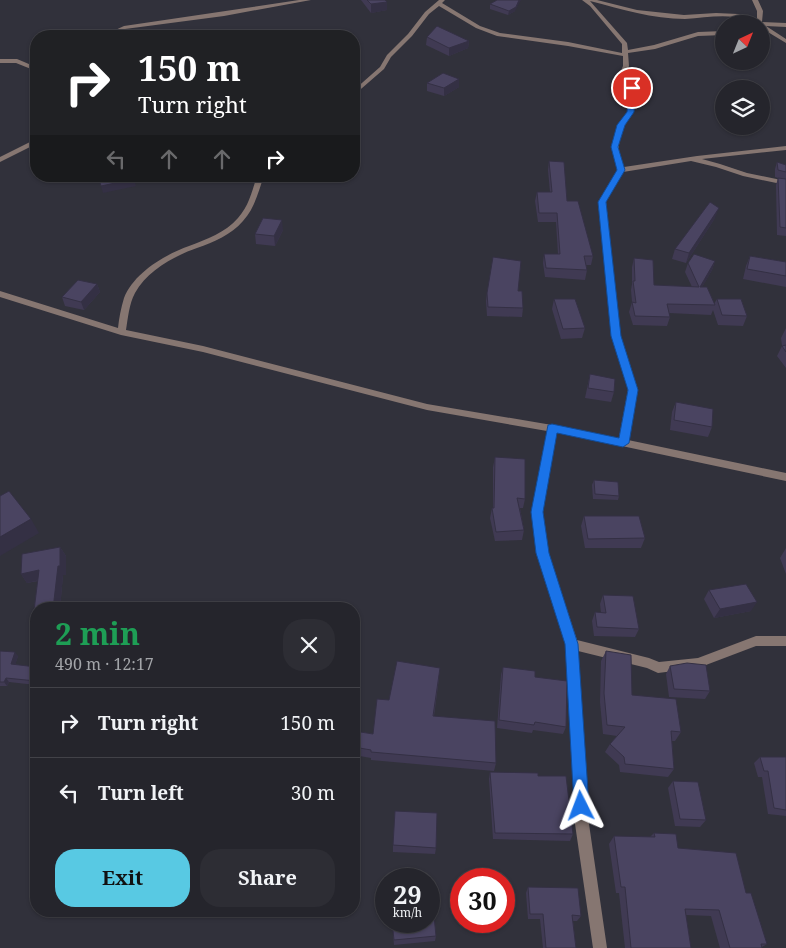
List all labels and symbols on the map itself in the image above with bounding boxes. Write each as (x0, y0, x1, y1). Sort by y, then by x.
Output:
north arrow (715, 15, 770, 70)
pin (611, 67, 653, 109)
position arrow (554, 779, 606, 831)
speed limit sign: 30 (450, 868, 515, 933)

